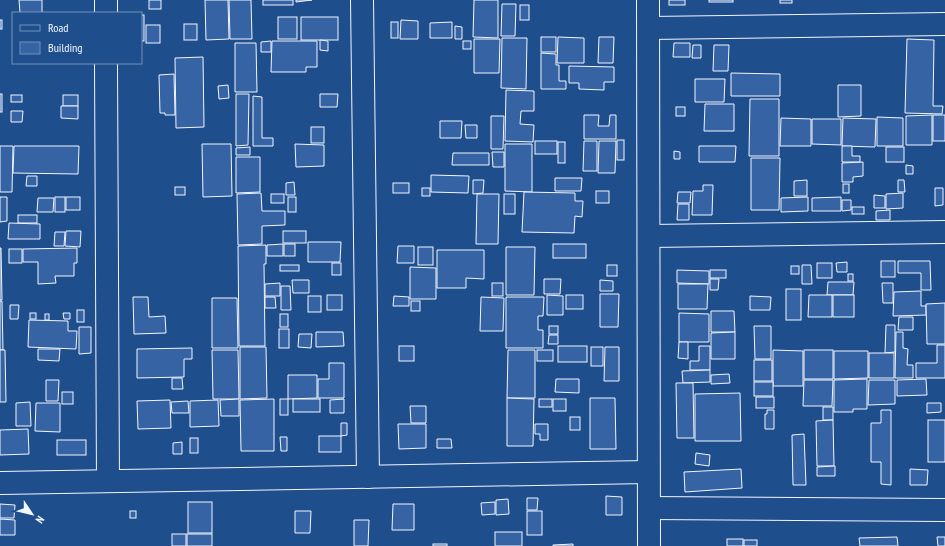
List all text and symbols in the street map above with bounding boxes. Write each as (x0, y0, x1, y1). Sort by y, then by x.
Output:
legend (12, 12, 142, 64)
text: Road (48, 20, 68, 35)
text: Building (48, 40, 83, 55)
north arrow (12, 494, 52, 534)
text: N (33, 513, 48, 526)

